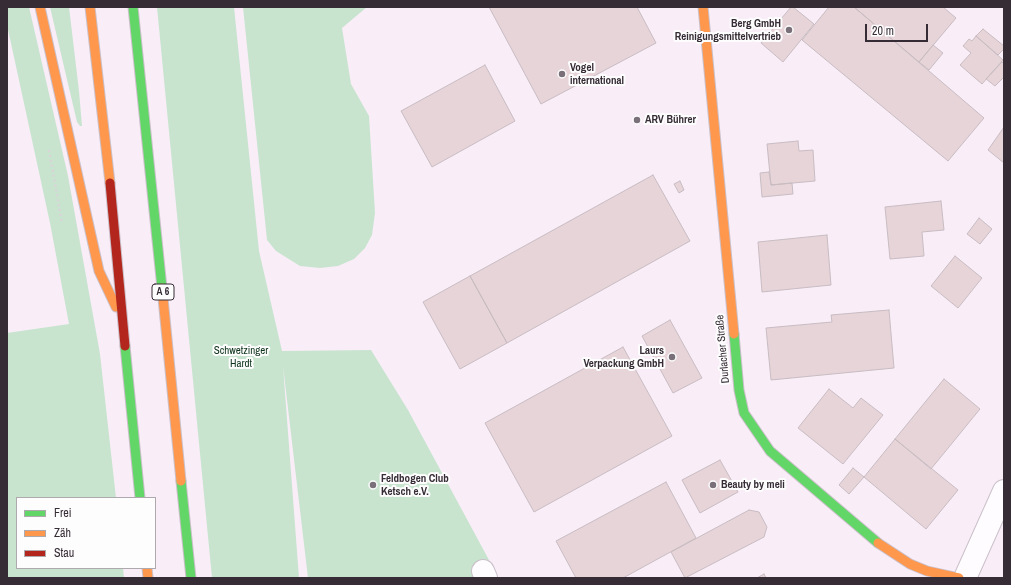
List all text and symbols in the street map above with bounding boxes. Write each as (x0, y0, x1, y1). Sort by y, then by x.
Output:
scale bar (867, 16, 930, 42)
place label: Berg GmbH Reinigungsmittelvertrieb (675, 17, 781, 43)
text: 20 m (872, 23, 894, 39)
marker: Berg GmbH Reinigungsmittelvertrieb (784, 25, 794, 35)
place label: Vogel international (570, 61, 624, 87)
marker: Vogel international (557, 69, 567, 79)
place label: ARV Bührer (645, 113, 696, 127)
marker: ARV Bührer (632, 115, 642, 125)
road number: A 6 (152, 284, 174, 300)
street label: Durlacher Straße (713, 314, 733, 384)
park label: Schwetzinger Hardt (214, 344, 268, 370)
place label: Laurs Verpackung GmbH (583, 344, 664, 370)
marker: Laurs Verpackung GmbH (667, 352, 677, 362)
place label: Feldbogen Club Ketsch e.V. (381, 472, 449, 498)
place label: Beauty by meli (721, 478, 785, 492)
marker: Feldbogen Club Ketsch e.V. (368, 480, 378, 490)
marker: Beauty by meli (708, 480, 718, 490)
legend (16, 497, 156, 569)
text: Frei (54, 505, 72, 521)
text: Zäh (54, 525, 71, 541)
text: Stau (54, 545, 74, 561)

